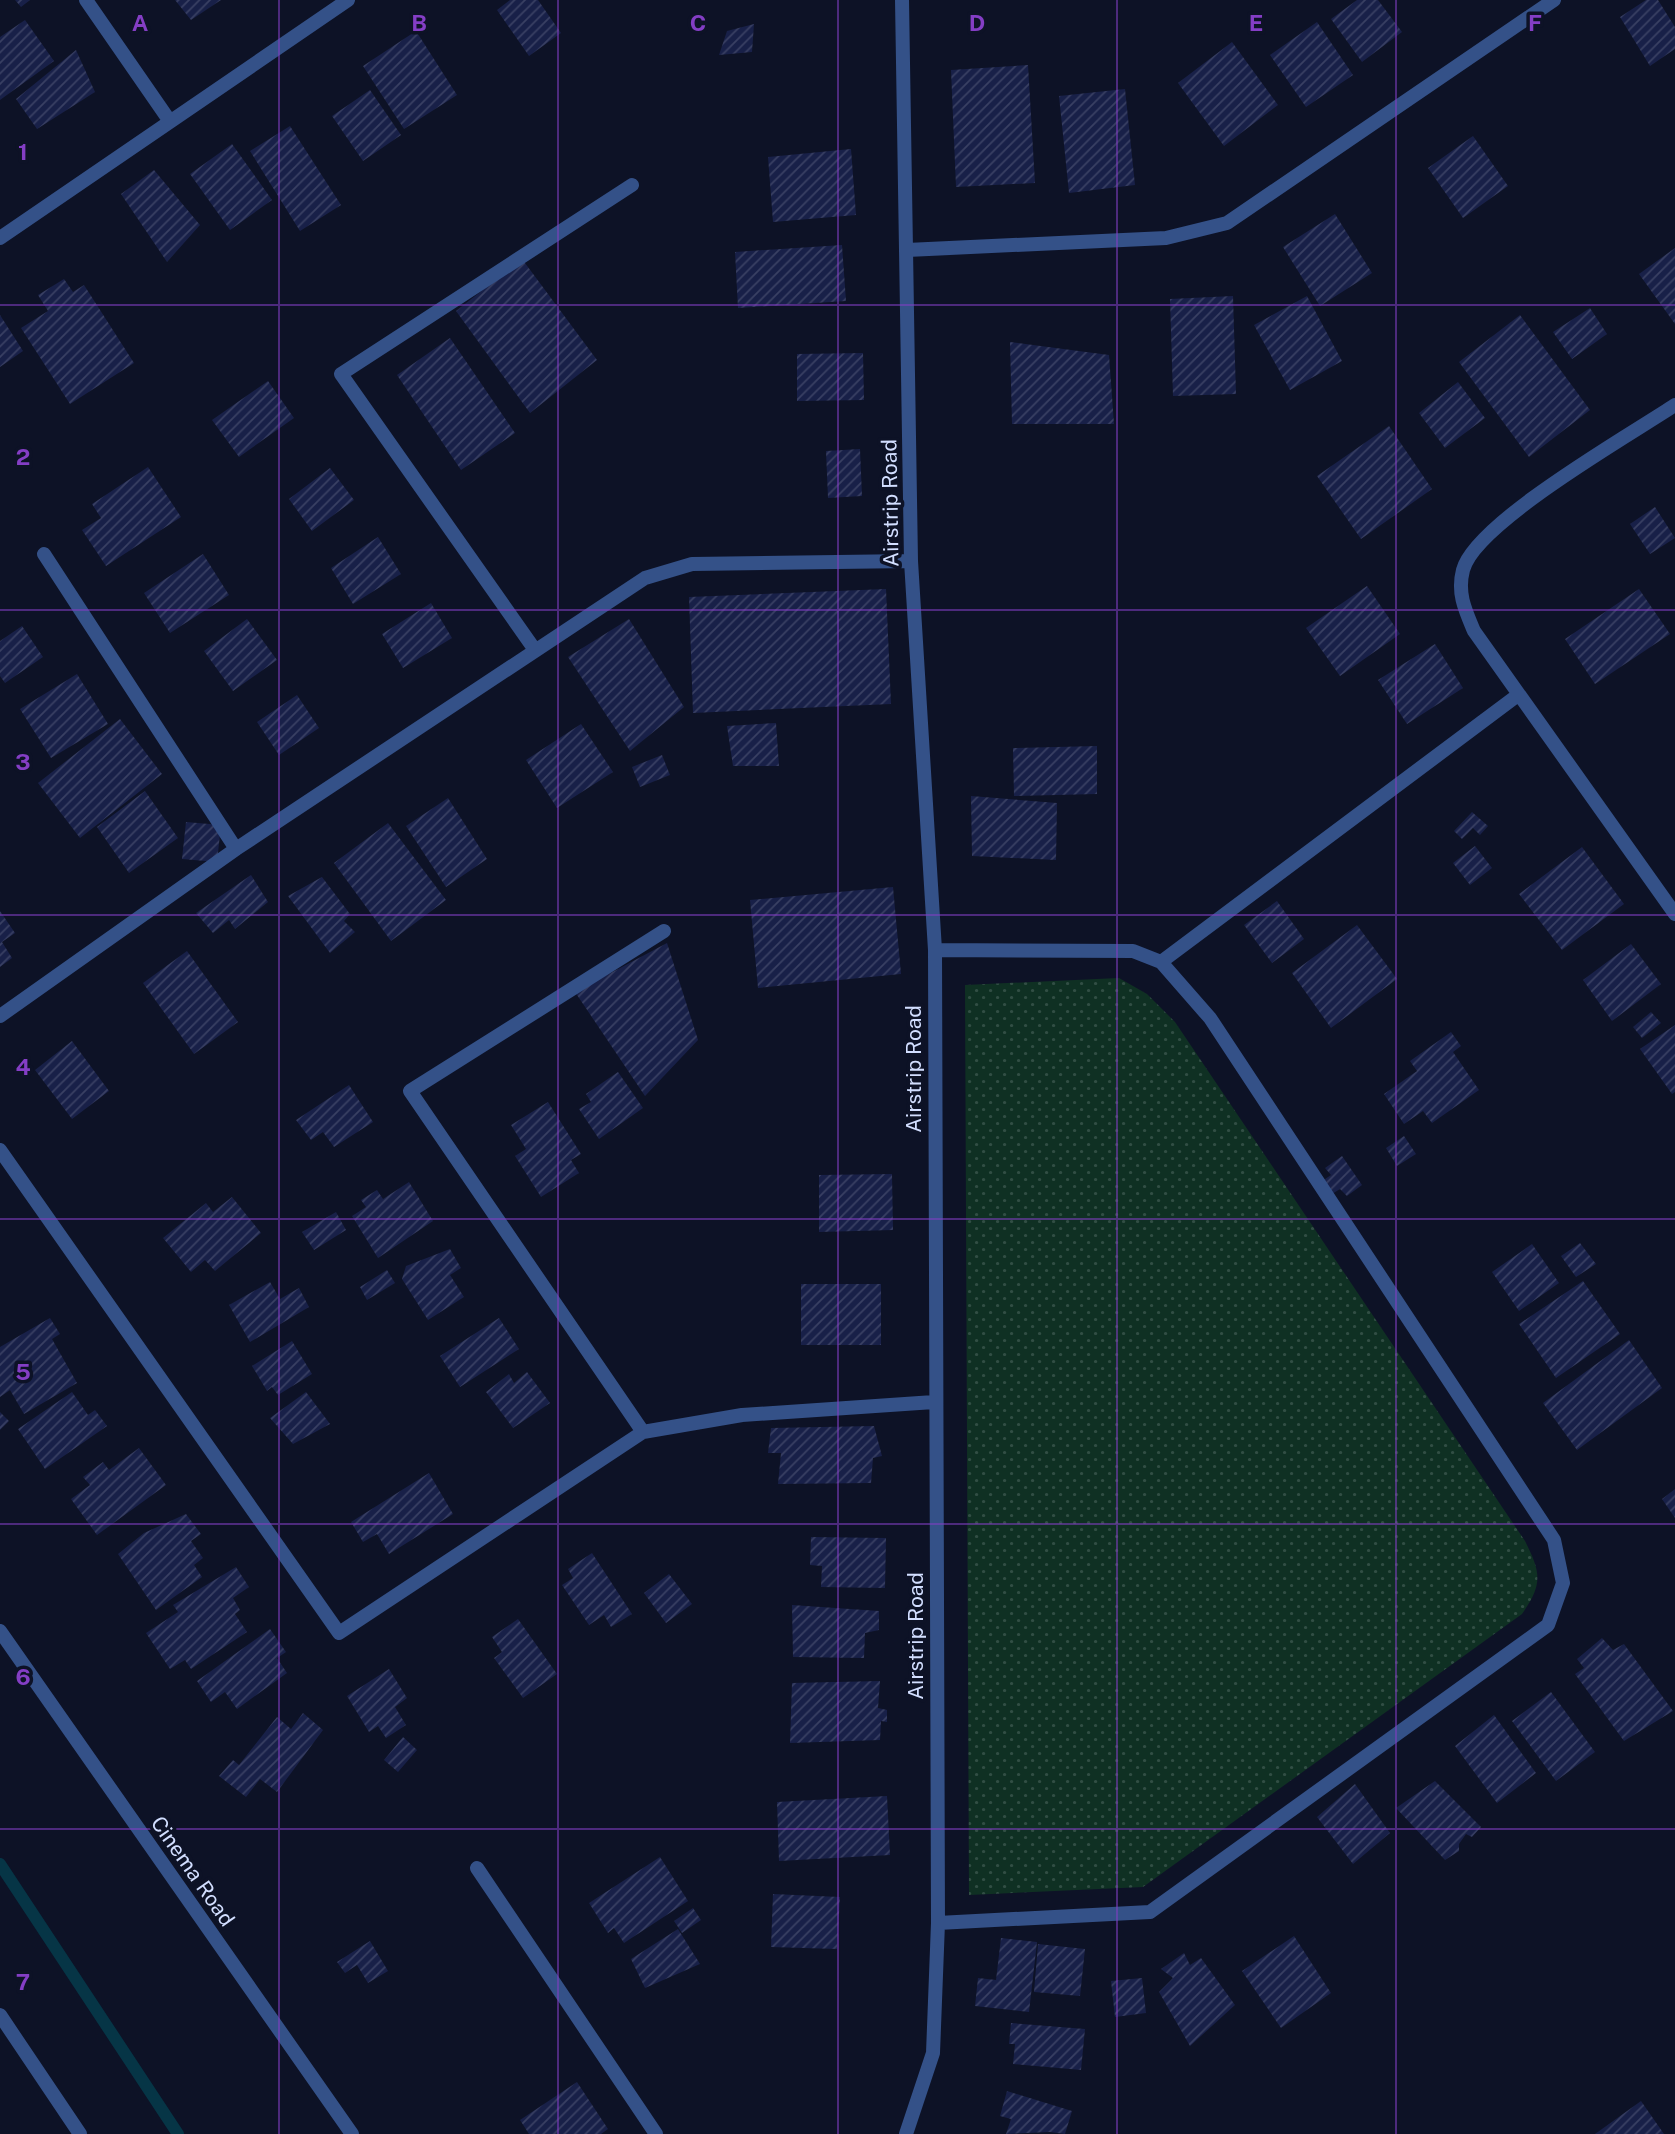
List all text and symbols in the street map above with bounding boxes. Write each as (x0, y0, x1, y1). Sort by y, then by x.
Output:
text: A (132, 9, 149, 36)
text: B (411, 9, 427, 36)
text: C (690, 9, 706, 36)
text: D (969, 9, 985, 36)
text: E (1249, 9, 1263, 36)
text: F (1528, 9, 1542, 36)
text: 1 (18, 138, 28, 165)
street label: Airstrip Road (876, 439, 904, 567)
text: 2 (16, 443, 30, 470)
text: 3 (15, 748, 31, 775)
street label: Airstrip Road (901, 1005, 926, 1133)
text: 4 (15, 1053, 31, 1080)
text: 5 (15, 1358, 31, 1385)
street label: Airstrip Road (903, 1572, 928, 1700)
text: 6 (15, 1663, 31, 1690)
street label: Cinema Road (146, 1811, 240, 1931)
text: 7 (16, 1968, 30, 1995)

